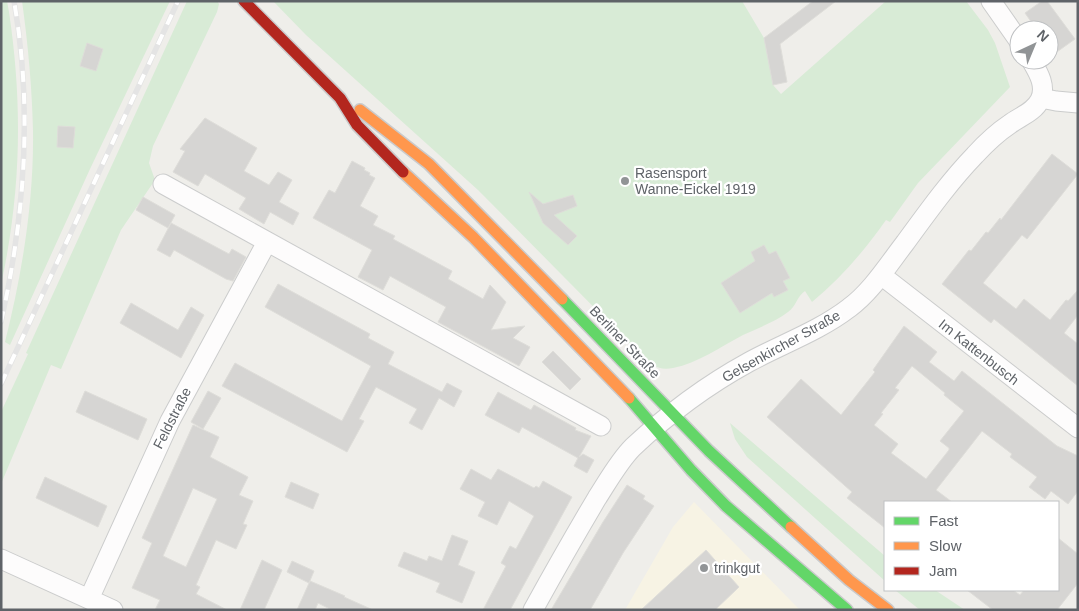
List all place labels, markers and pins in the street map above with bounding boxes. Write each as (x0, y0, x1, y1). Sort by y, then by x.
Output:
place label: Rasensport Wanne-Eickel 1919 (635, 165, 756, 197)
marker: Rasensport Wanne-Eickel 1919 (619, 175, 631, 187)
place label: trinkgut (714, 560, 760, 576)
marker: trinkgut (698, 562, 710, 574)

